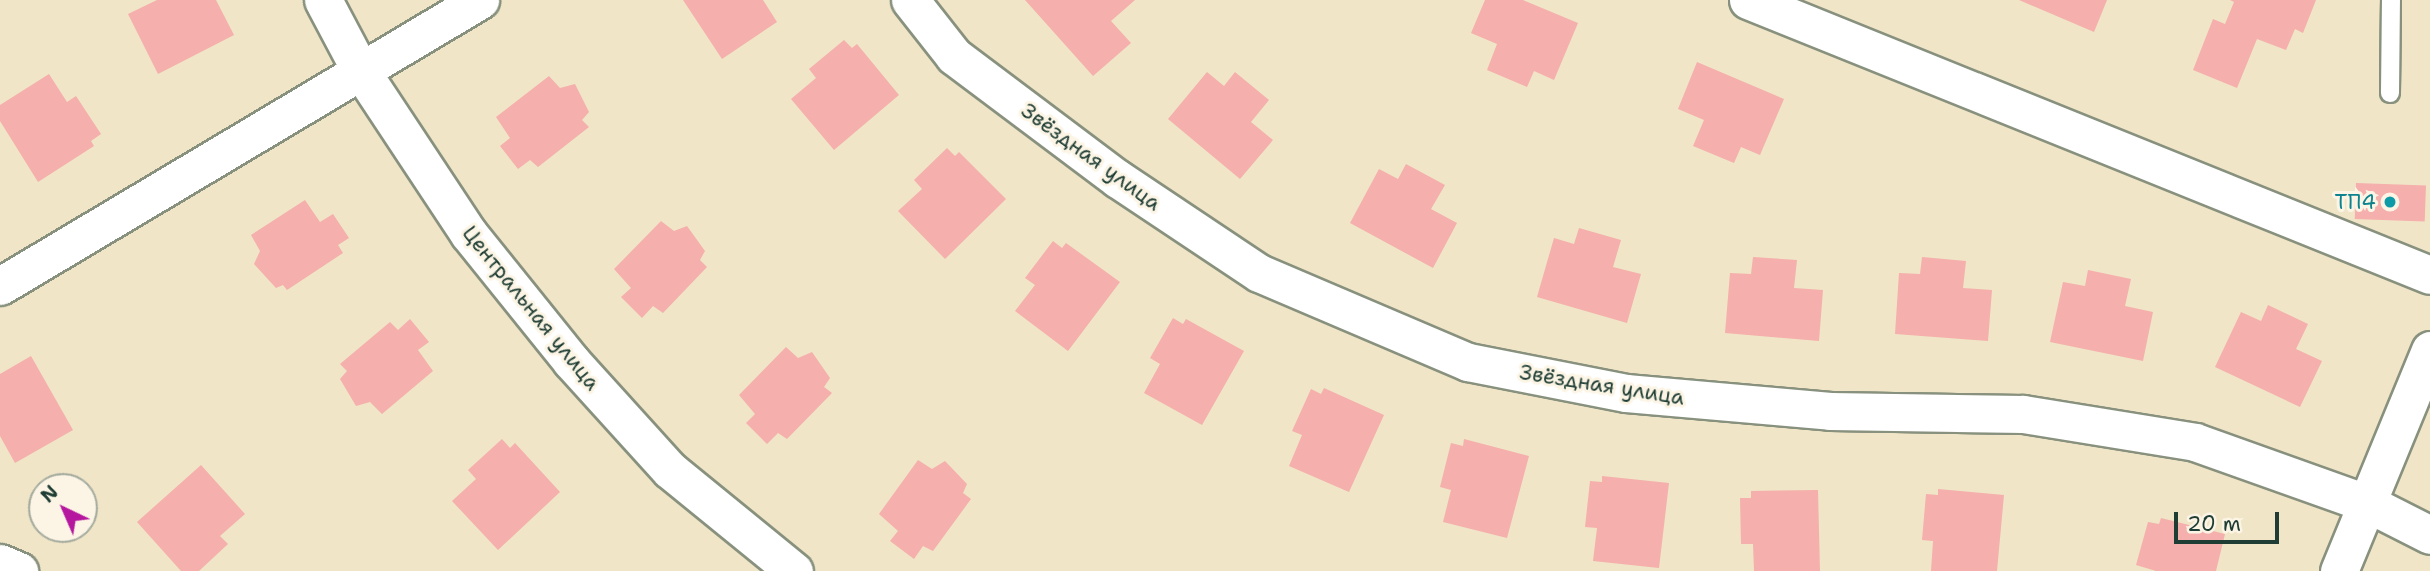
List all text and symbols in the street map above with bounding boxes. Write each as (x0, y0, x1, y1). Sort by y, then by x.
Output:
street label: Звёздная улица (1016, 98, 1166, 216)
place label: ТП4 (2334, 189, 2376, 215)
marker: ТП4 (2382, 194, 2398, 210)
street label: Центральная улица (457, 221, 605, 395)
street label: Звёздная улица (1518, 360, 1686, 410)
north arrow (28, 473, 98, 543)
text: N (35, 480, 64, 508)
scale bar (2178, 498, 2283, 542)
text: 20 m (2187, 510, 2241, 538)

